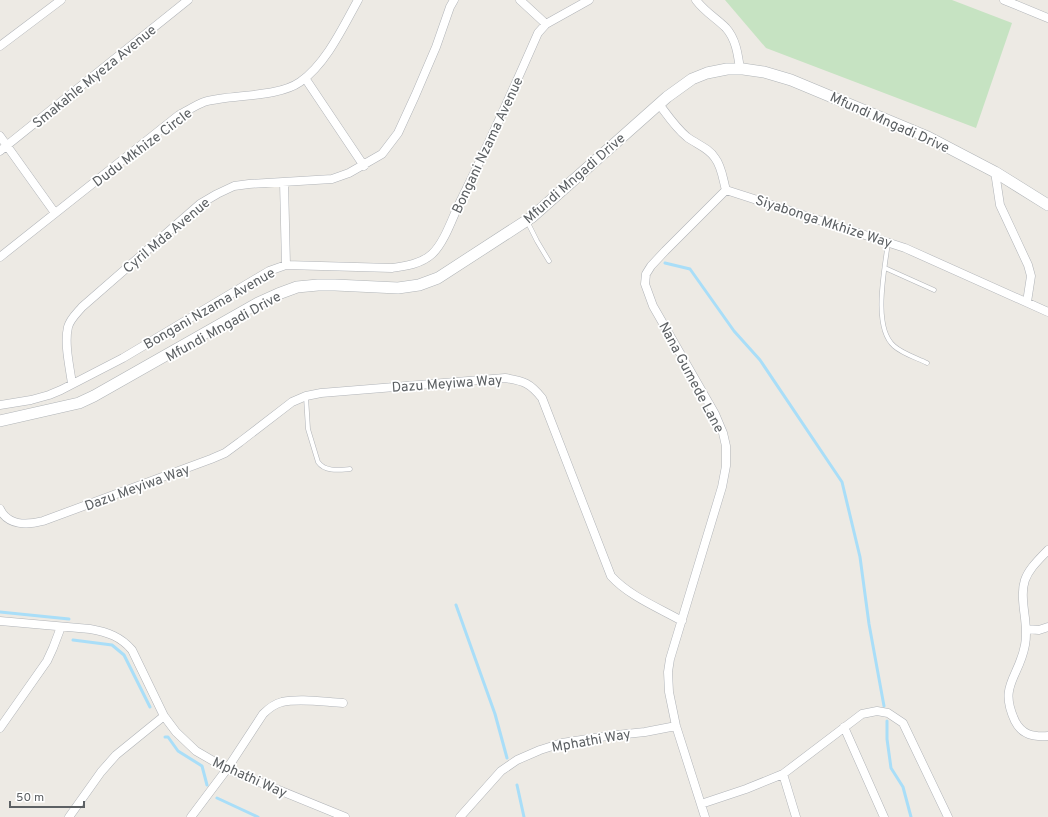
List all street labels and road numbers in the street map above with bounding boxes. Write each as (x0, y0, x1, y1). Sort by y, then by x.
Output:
street label: Smakahle Myeza Avenue (30, 22, 160, 132)
street label: Bongani Nzama Avenue (449, 75, 527, 217)
street label: Mfundi Mngadi Drive (827, 89, 952, 157)
street label: Dudu Mkhize Circle (90, 105, 196, 191)
street label: Mfundi Mngadi Drive (521, 130, 629, 228)
street label: Siyabonga Mkhize Way (753, 192, 894, 253)
street label: Cyril Mda Avenue (120, 195, 214, 278)
street label: Bongani Nzama Avenue (141, 265, 278, 354)
street label: Mfundi Mngadi Drive (163, 289, 284, 366)
street label: Nana Gumede Lane (654, 320, 727, 436)
street label: Dazu Meyiwa Way (391, 372, 503, 397)
street label: Dazu Meyiwa Way (83, 461, 192, 515)
street label: Mphathi Way (550, 726, 632, 757)
street label: Mphathi Way (209, 754, 289, 802)

